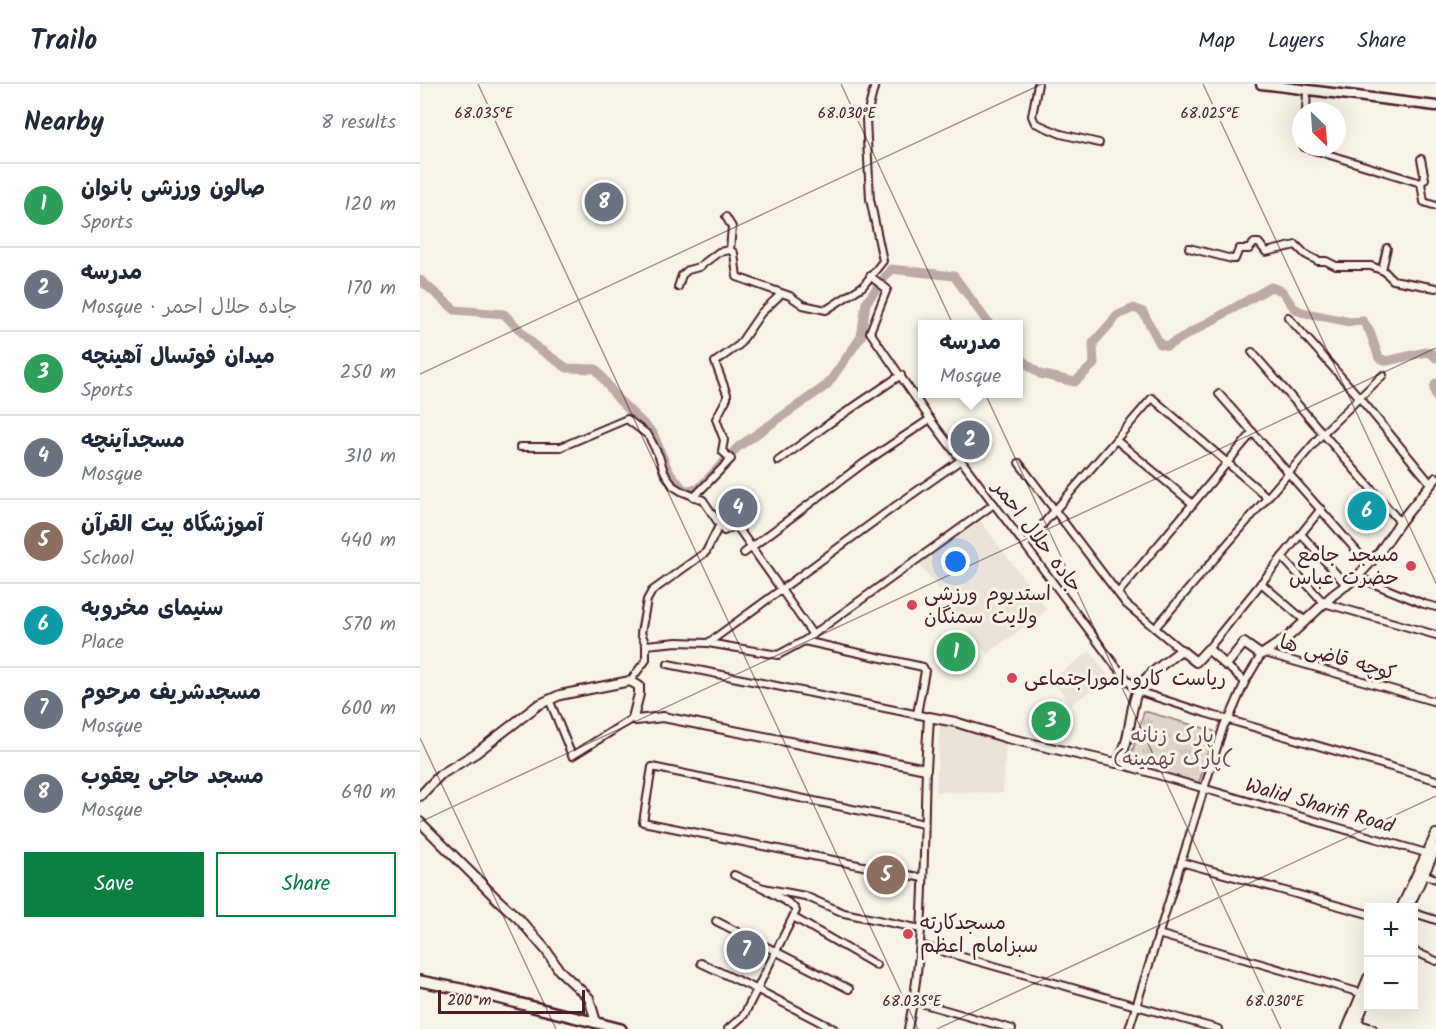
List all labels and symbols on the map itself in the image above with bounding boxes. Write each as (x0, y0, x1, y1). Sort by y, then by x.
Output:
text: 68.035°E (455, 102, 515, 126)
text: 68.030°E (818, 102, 877, 126)
text: 68.025°E (1180, 102, 1241, 126)
north arrow (1292, 102, 1346, 156)
pin: 8 (584, 180, 624, 224)
pin: 2 (950, 418, 990, 462)
street label: جاده حلال احمر (982, 473, 1089, 600)
pin: 4 (718, 486, 758, 530)
pin: 6 (1348, 488, 1386, 534)
place label: مسجد جامع حضرت عباس (1289, 540, 1399, 595)
your location (941, 547, 970, 576)
marker: مسجد جامع حضرت عباس (1404, 559, 1418, 573)
place label: استدیوم ورزشی ولایت سمنگان (924, 579, 1051, 634)
marker: استدیوم ورزشی ولایت سمنگان (905, 598, 919, 612)
street label: کوچه قاضی ها (1275, 627, 1399, 691)
pin: 1 (936, 630, 976, 674)
place label: ریاست کارو اموراجتماعی (1024, 664, 1226, 696)
marker: ریاست کارو اموراجتماعی (1005, 671, 1019, 685)
pin: 3 (1032, 698, 1070, 744)
park label: پارک زنانه (پارک تهمینه( (1113, 721, 1234, 776)
street label: Walid Sharifi Road (1241, 770, 1399, 844)
pin: 5 (866, 852, 906, 898)
place label: مسجدکارته سبزامام اعظم (920, 908, 1038, 963)
marker: مسجدکارته سبزامام اعظم (901, 927, 915, 941)
pin: 7 (726, 928, 766, 972)
scale bar (438, 987, 585, 1014)
text: 68.035°E (883, 990, 943, 1014)
text: 68.030°E (1246, 990, 1305, 1014)

